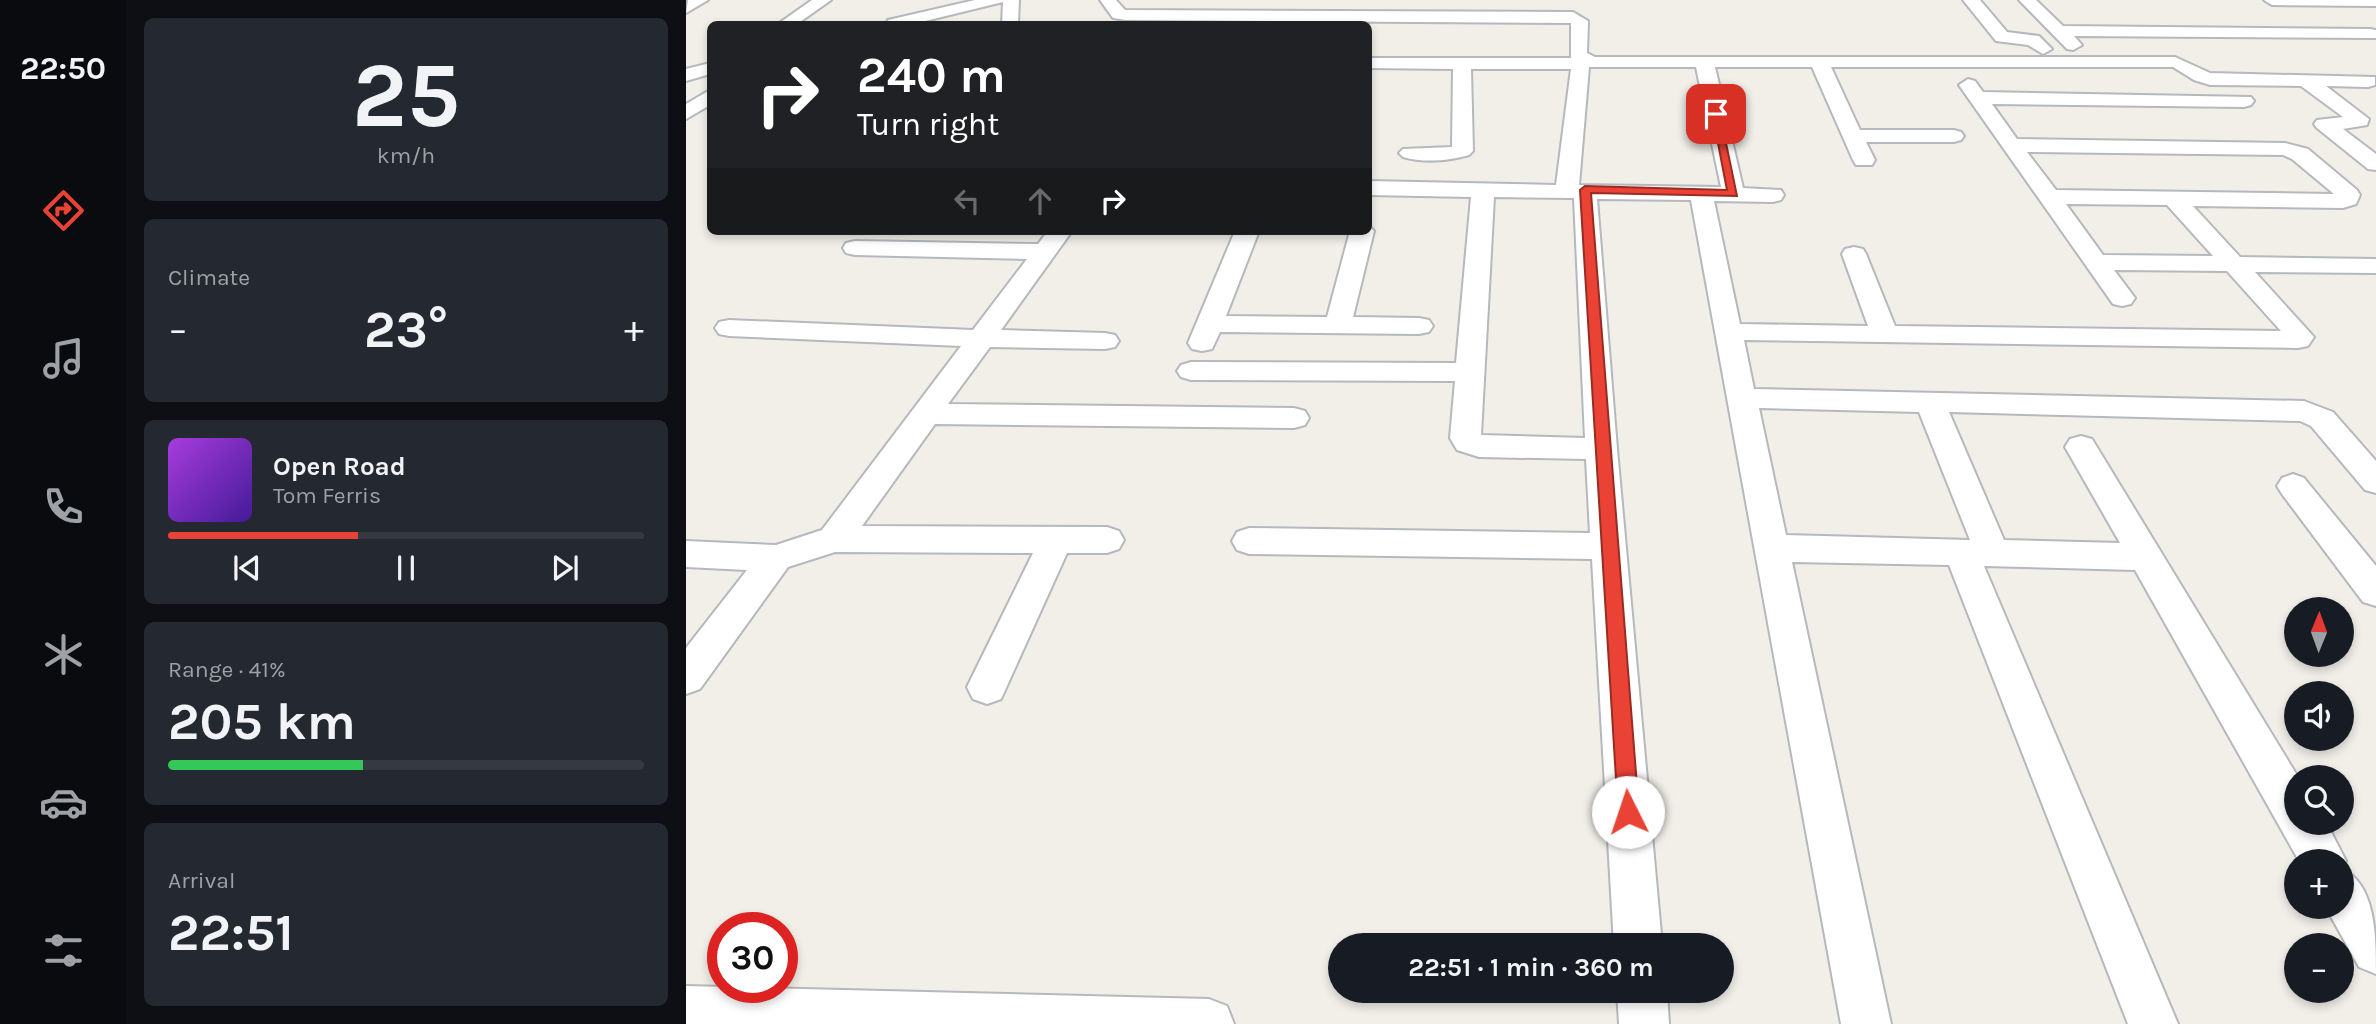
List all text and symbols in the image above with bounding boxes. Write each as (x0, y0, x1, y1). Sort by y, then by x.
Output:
text: 25 (352, 43, 460, 149)
text: 240 m (857, 47, 1006, 104)
icon: right (742, 49, 833, 140)
text: 22:50 (20, 50, 106, 87)
pin (1686, 84, 1746, 144)
icon: arrive (1697, 95, 1735, 133)
text: Turn right (857, 106, 999, 143)
text: km/h (377, 142, 435, 169)
icon: left (948, 182, 986, 220)
icon: ahead (1021, 182, 1059, 220)
icon: right (1094, 182, 1132, 220)
icon: directions (39, 186, 88, 235)
text: Climate (168, 264, 250, 291)
text: 23° (364, 299, 448, 360)
text: − (168, 307, 188, 352)
text: + (624, 307, 644, 352)
icon: music (39, 334, 88, 383)
text: Open Road (273, 451, 406, 482)
icon: phone (39, 482, 88, 531)
text: Tom Ferris (273, 482, 381, 509)
icon: previous (228, 549, 266, 587)
icon: pause (387, 549, 425, 587)
icon: next (546, 549, 584, 587)
north arrow (2284, 597, 2354, 667)
map controls (2284, 597, 2354, 1003)
icon: climate (39, 630, 88, 679)
text: Range · 41% (168, 656, 286, 683)
button: sound (2284, 681, 2354, 751)
text: 205 km (168, 691, 356, 752)
button: search (2284, 765, 2354, 835)
position arrow (1591, 775, 1665, 849)
icon: car (39, 778, 88, 827)
button: + (2284, 849, 2354, 919)
text: Arrival (168, 867, 235, 894)
text: 22:51 (168, 902, 294, 963)
speed limit sign: 30 (707, 912, 798, 1003)
icon: filters (39, 926, 88, 975)
button: − (2284, 933, 2354, 1003)
text: 22:51 · 1 min · 360 m (1408, 952, 1654, 983)

